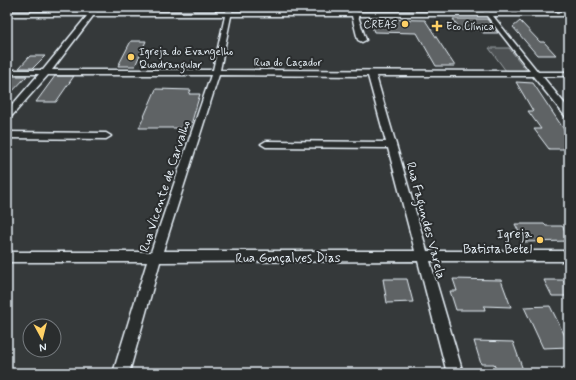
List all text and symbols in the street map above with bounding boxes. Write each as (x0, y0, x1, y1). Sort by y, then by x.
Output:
place label: CREAS (363, 18, 397, 32)
marker: CREAS (400, 19, 410, 29)
marker: Eco Clínica (431, 20, 443, 32)
place label: Eco Clínica (446, 20, 494, 34)
place label: Igreja do Evangelho Quadrangular (139, 45, 234, 74)
marker: Igreja do Evangelho Quadrangular (126, 52, 136, 62)
street label: Rua do Caçador (254, 56, 323, 70)
street label: Rua Vicente de Carvalho (136, 118, 195, 254)
street label: Rua Fagundes Varela (400, 160, 449, 281)
place label: Igreja Batista Betel (463, 226, 532, 258)
marker: Igreja Batista Betel (535, 235, 545, 245)
street label: Rua Gonçalves Dias (235, 250, 341, 267)
north arrow (22, 318, 62, 358)
text: N (39, 340, 48, 354)

